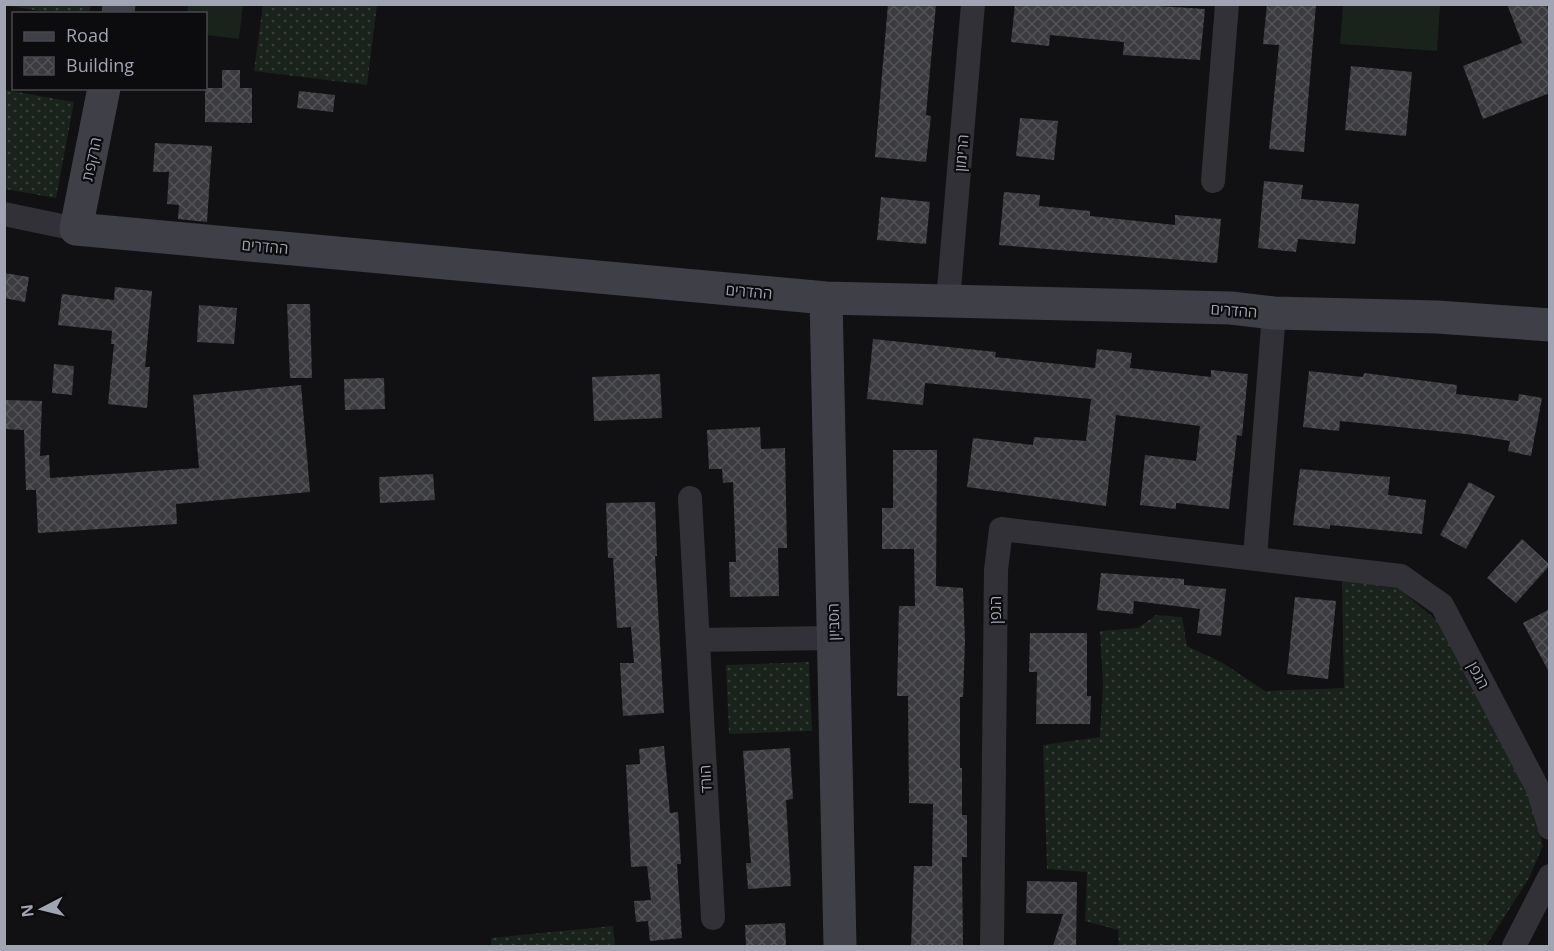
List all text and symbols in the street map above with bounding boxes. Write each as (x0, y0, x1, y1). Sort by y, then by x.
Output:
legend (12, 12, 207, 90)
text: Road (66, 23, 109, 47)
text: Building (66, 53, 134, 77)
street label: הרימון (949, 134, 973, 172)
street label: הרקפת (77, 135, 105, 183)
street label: ההדרים (241, 234, 289, 258)
street label: ההדרים (725, 279, 773, 303)
street label: ההדרים (1210, 298, 1258, 322)
street label: הגפן (985, 596, 1005, 624)
street label: הסביון (823, 603, 843, 641)
street label: הגפן (1464, 658, 1494, 692)
street label: הורד (694, 764, 716, 794)
north arrow (12, 879, 72, 939)
text: N (15, 903, 39, 919)

